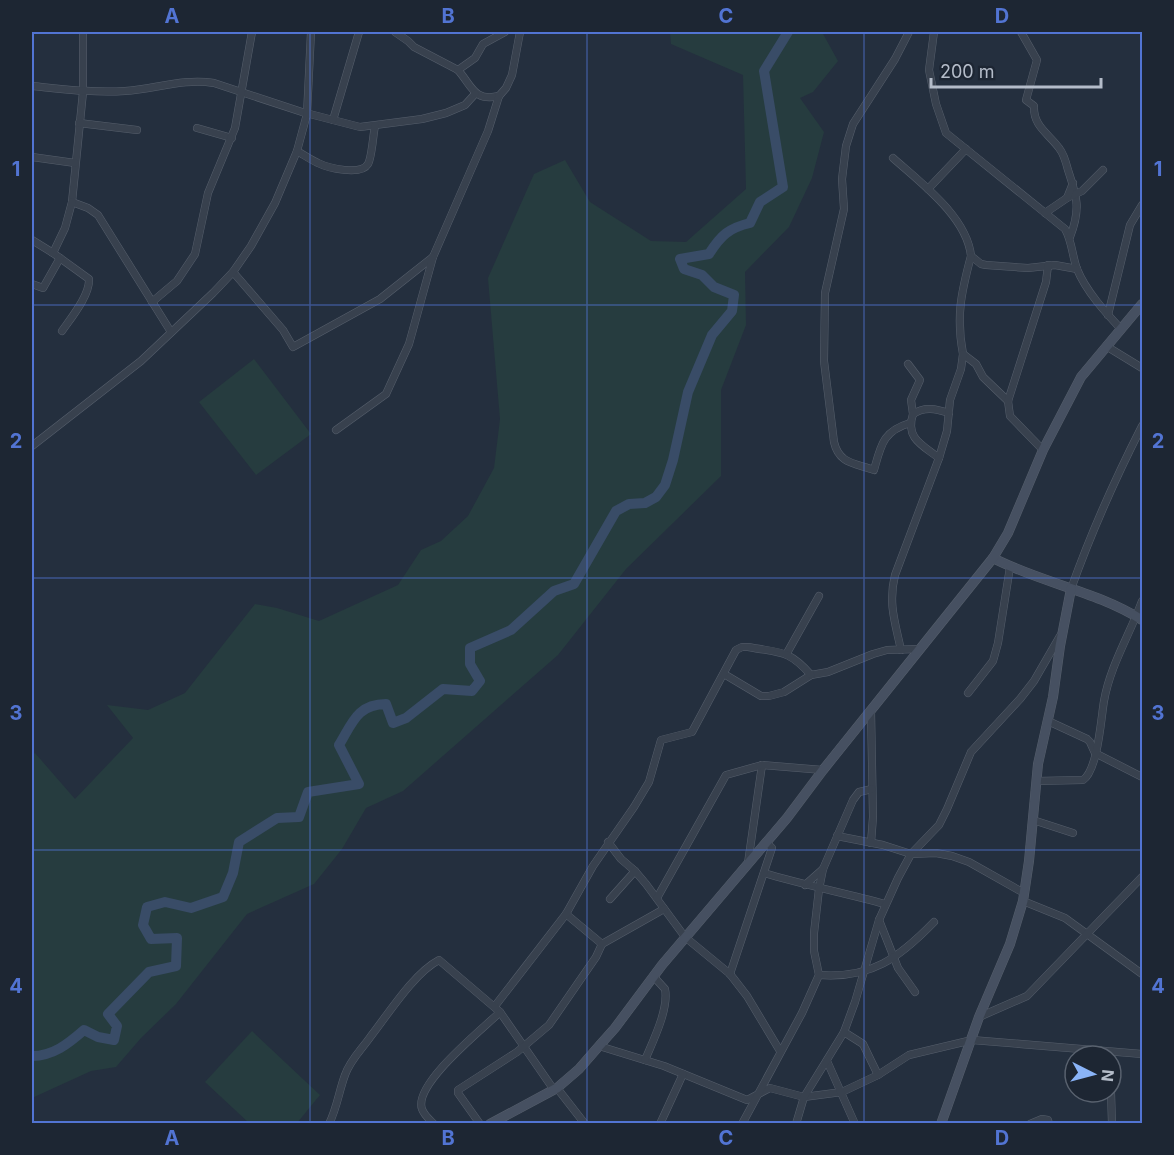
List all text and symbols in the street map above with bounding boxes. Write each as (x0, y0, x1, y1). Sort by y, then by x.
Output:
text: A (165, 4, 180, 28)
text: B (441, 4, 455, 28)
text: C (719, 4, 733, 28)
text: D (995, 4, 1009, 28)
scale bar (931, 51, 1100, 89)
text: 200 m (940, 61, 995, 82)
text: 1 (12, 157, 20, 181)
text: 1 (1154, 157, 1162, 181)
text: 2 (10, 429, 22, 453)
text: 2 (1152, 429, 1164, 453)
text: 3 (10, 701, 22, 725)
text: 3 (1152, 701, 1164, 725)
text: 4 (9, 974, 23, 998)
text: 4 (1151, 974, 1165, 998)
north arrow (1063, 1044, 1123, 1104)
text: N (1097, 1068, 1119, 1083)
text: A (165, 1126, 180, 1150)
text: B (441, 1126, 455, 1150)
text: C (719, 1126, 733, 1150)
text: D (995, 1126, 1009, 1150)

